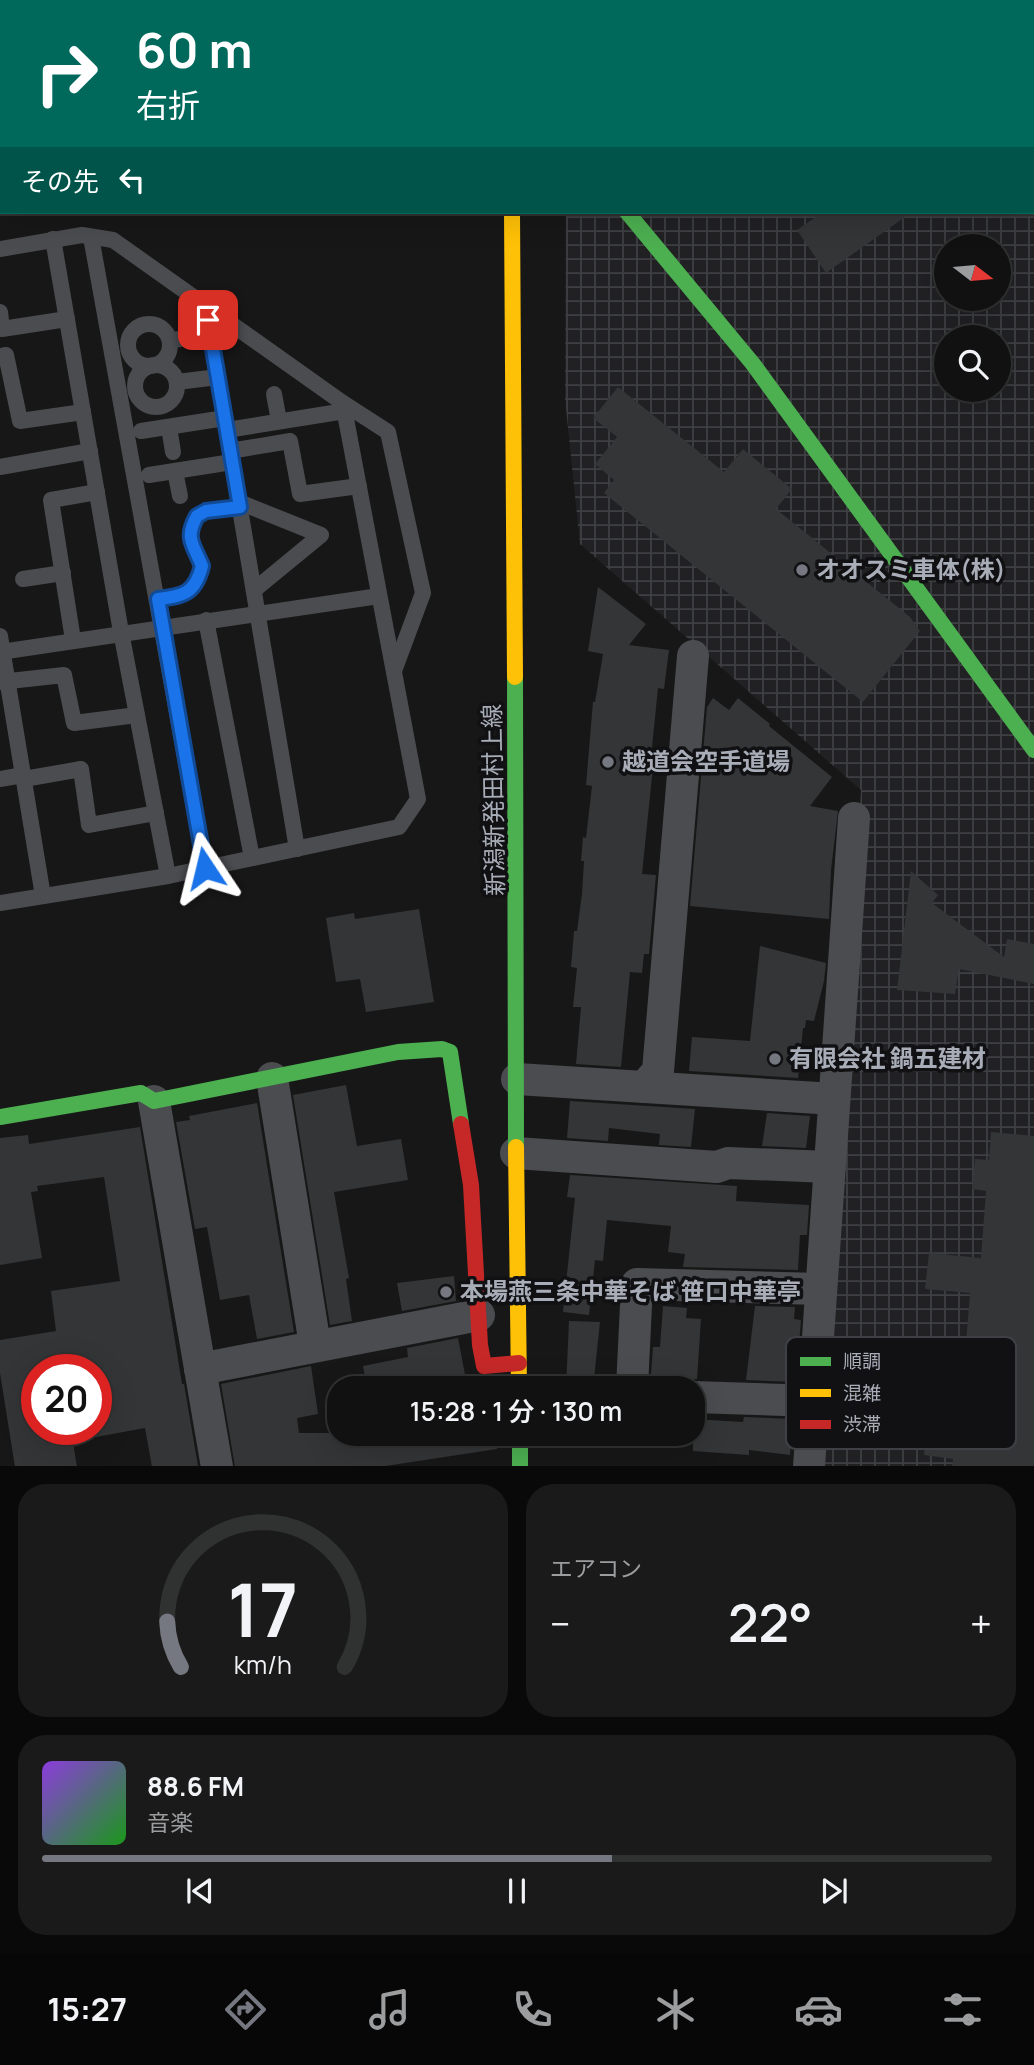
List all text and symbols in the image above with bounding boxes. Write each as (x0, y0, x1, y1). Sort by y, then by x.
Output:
text: 60 m (136, 16, 253, 83)
icon: right (21, 28, 112, 119)
text: 右折 (136, 83, 200, 127)
icon: left (113, 161, 151, 199)
text: その先 (21, 163, 99, 199)
north arrow (934, 234, 1012, 312)
map controls (934, 234, 1011, 402)
pin (178, 290, 238, 350)
icon: arrive (189, 301, 227, 339)
button: search (934, 325, 1011, 402)
place label: オオスミ車体(株) (816, 552, 1006, 585)
marker: オオスミ車体(株) (794, 562, 810, 578)
street label: 新潟新発田村上線 (474, 704, 511, 896)
place label: 越道会空手道場 (622, 744, 790, 777)
marker: 越道会空手道場 (600, 754, 616, 770)
position arrow (168, 831, 242, 905)
place label: 有限会社 鍋五建材 (789, 1041, 986, 1074)
marker: 有限会社 鍋五建材 (767, 1051, 783, 1067)
place label: 本場燕三条中華そば 笹口中華亭 (460, 1274, 801, 1307)
marker: 本場燕三条中華そば 笹口中華亭 (438, 1284, 454, 1300)
legend (786, 1337, 1016, 1449)
text: 順調 (843, 1348, 881, 1374)
speed limit sign: 20 (21, 1354, 112, 1445)
text: 混雑 (843, 1380, 881, 1406)
text: 15:28 · 1 分 · 130 m (410, 1393, 622, 1429)
text: 渋滞 (843, 1411, 881, 1437)
text: エアコン (550, 1552, 642, 1584)
text: 17 (228, 1559, 298, 1659)
text: 22° (728, 1587, 813, 1658)
text: − (550, 1597, 571, 1649)
text: + (970, 1597, 992, 1649)
text: km/h (234, 1646, 292, 1681)
text: 88.6 FM (147, 1768, 244, 1804)
text: 音楽 (147, 1806, 193, 1838)
icon: previous (181, 1872, 219, 1910)
icon: pause (498, 1872, 536, 1910)
icon: next (815, 1872, 853, 1910)
icon: directions (221, 1985, 270, 2034)
icon: music (365, 1985, 414, 2034)
icon: phone (508, 1985, 557, 2034)
icon: climate (651, 1985, 700, 2034)
icon: car (794, 1985, 843, 2034)
icon: filters (938, 1985, 987, 2034)
text: 15:27 (47, 1987, 127, 2031)

